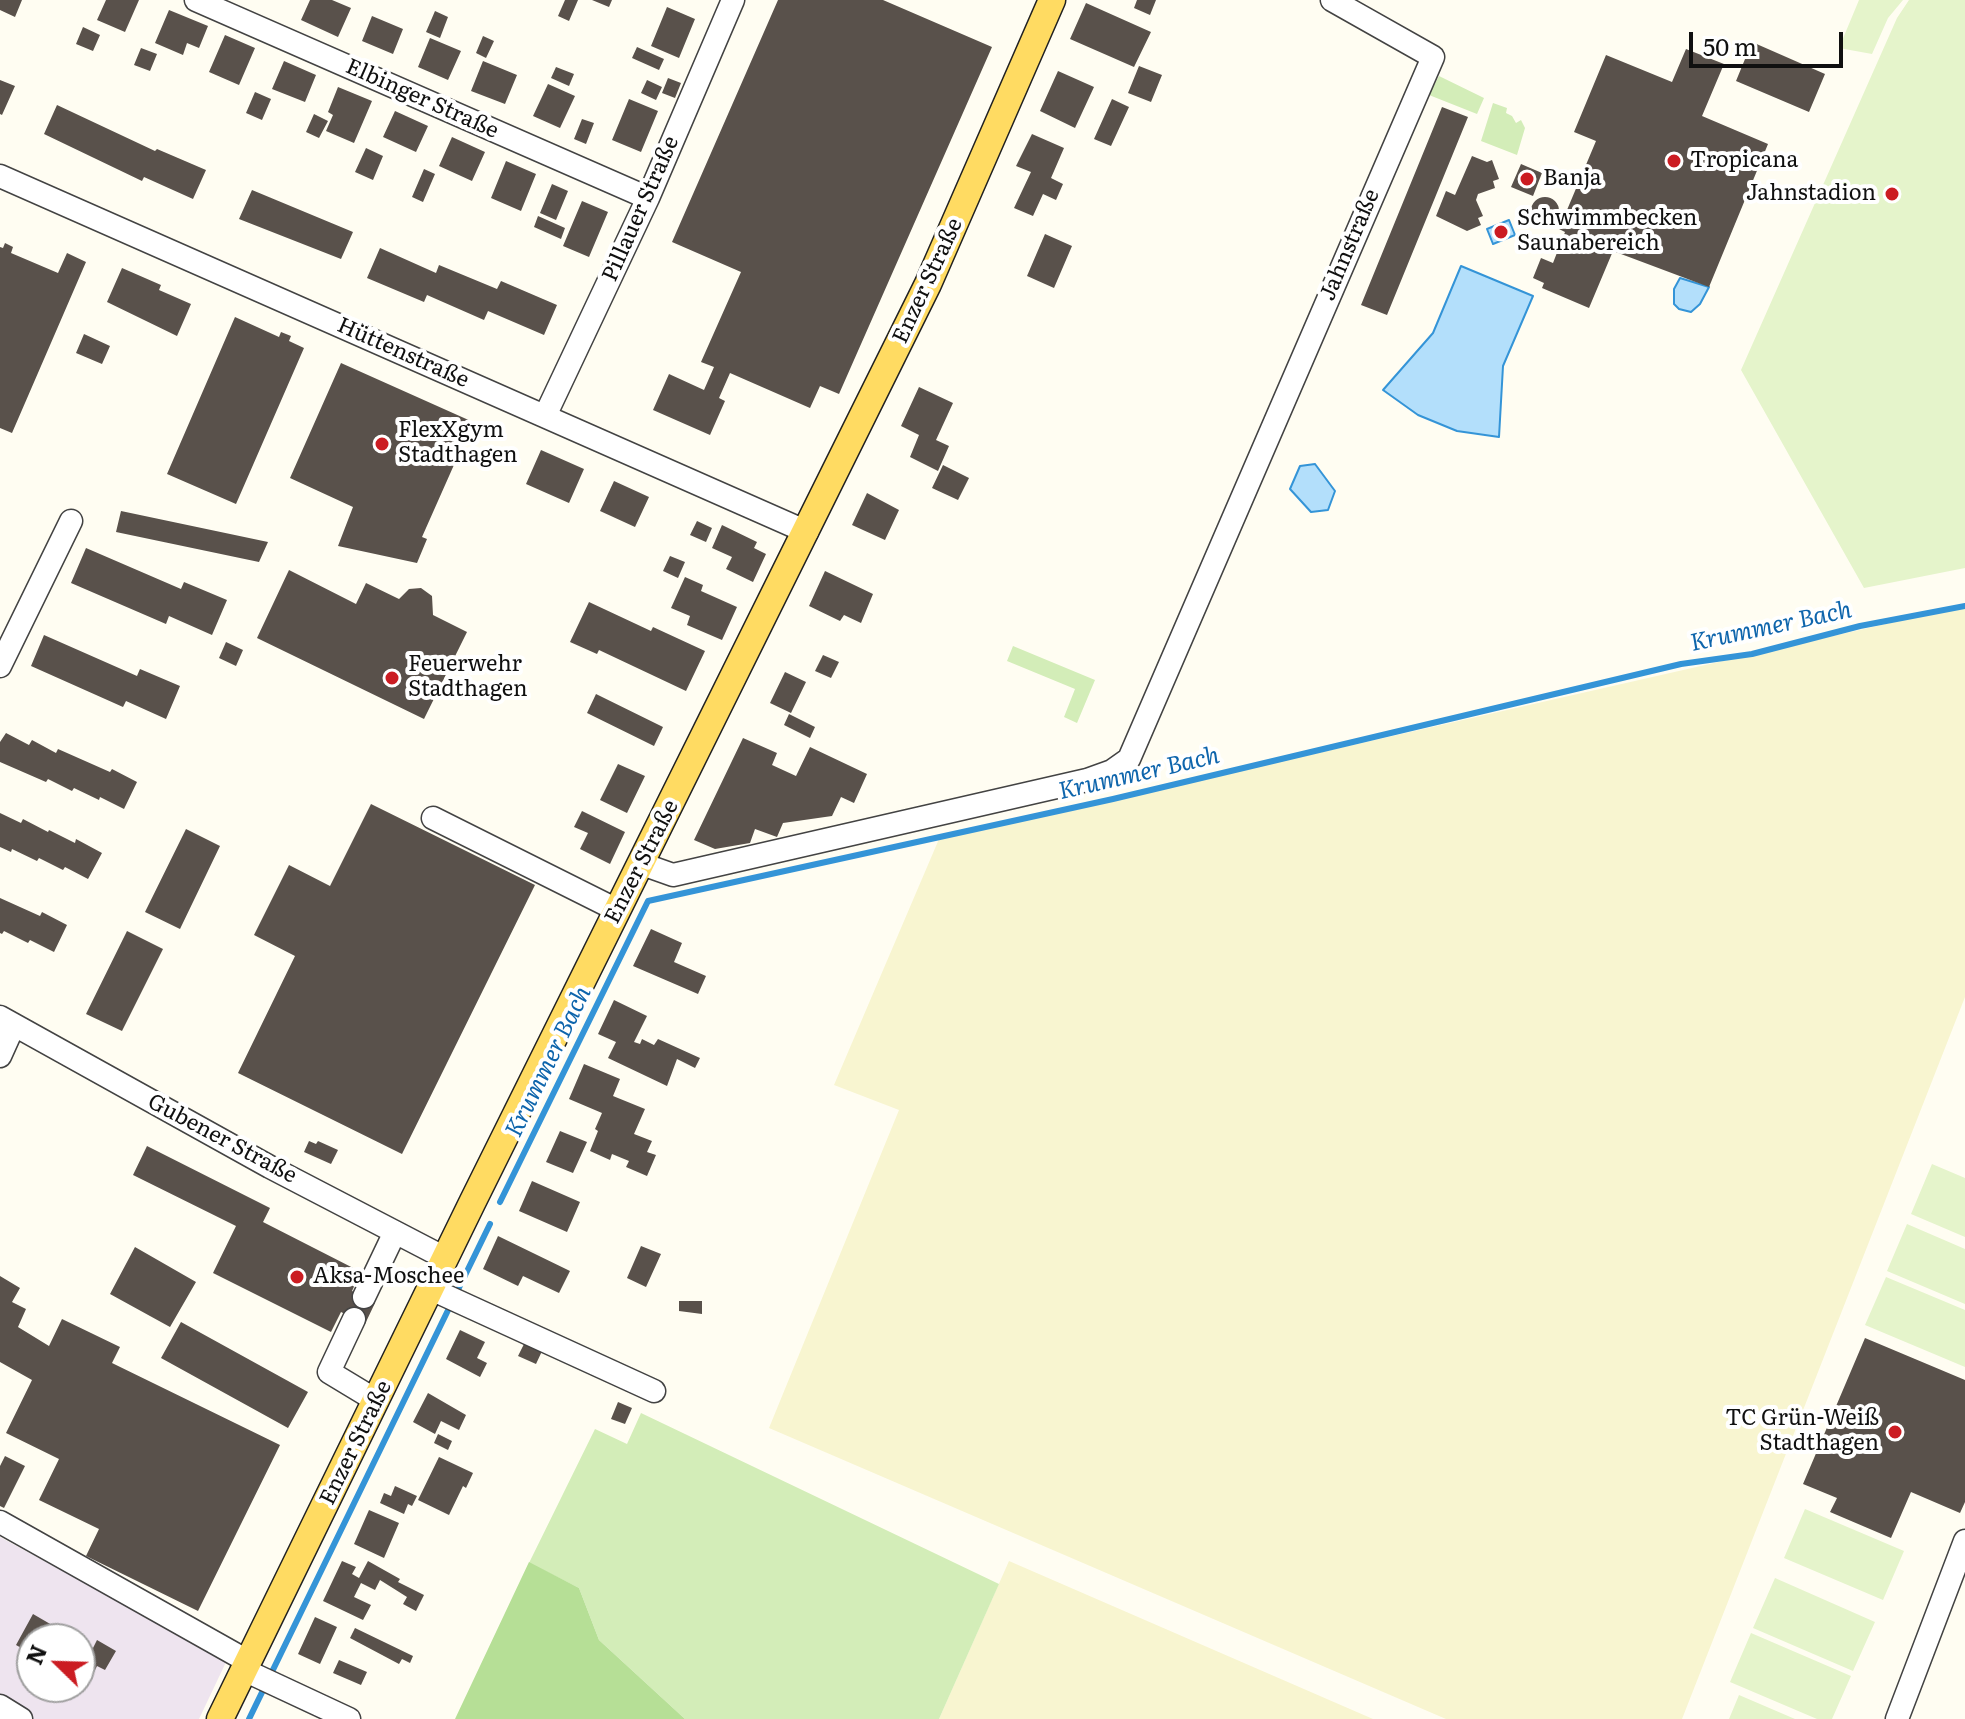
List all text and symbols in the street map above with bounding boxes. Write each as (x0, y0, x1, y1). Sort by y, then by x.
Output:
scale bar (1693, 16, 1847, 66)
text: 50 m (1703, 28, 1757, 63)
street label: Elbinger Straße (342, 54, 502, 144)
street label: Pillauer Straße (597, 132, 685, 286)
place label: Tropicana (1690, 148, 1798, 174)
marker: Tropicana (1665, 152, 1683, 170)
place label: Banja (1543, 166, 1602, 192)
marker: Banja (1518, 170, 1536, 188)
place label: Jahnstadion (1746, 181, 1876, 207)
street label: Jahnstraße (1315, 185, 1385, 305)
marker: Jahnstadion (1883, 185, 1901, 203)
place label: Schwimmbecken Saunabereich (1517, 206, 1697, 258)
street label: Enzer Straße (887, 214, 969, 348)
marker: Schwimmbecken Saunabereich (1492, 223, 1510, 241)
street label: Hüttenstraße (333, 312, 473, 394)
place label: FlexXgym Stadthagen (398, 418, 517, 470)
marker: FlexXgym Stadthagen (373, 435, 391, 453)
water label: Krummer Bach (1688, 596, 1854, 658)
place label: Feuerwehr Stadthagen (408, 652, 527, 704)
marker: Feuerwehr Stadthagen (383, 669, 401, 687)
water label: Krummer Bach (1056, 742, 1222, 806)
street label: Enzer Straße (600, 796, 684, 928)
water label: Krummer Bach (500, 982, 598, 1142)
street label: Gubener Straße (143, 1089, 301, 1189)
place label: Aksa-Moschee (313, 1264, 464, 1290)
marker: Aksa-Moschee (288, 1268, 306, 1286)
street label: Enzer Straße (314, 1376, 398, 1510)
place label: TC Grün-Weiß Stadthagen (1725, 1406, 1879, 1458)
marker: TC Grün-Weiß Stadthagen (1886, 1423, 1904, 1441)
north arrow (16, 1623, 96, 1703)
text: N (16, 1639, 54, 1669)

